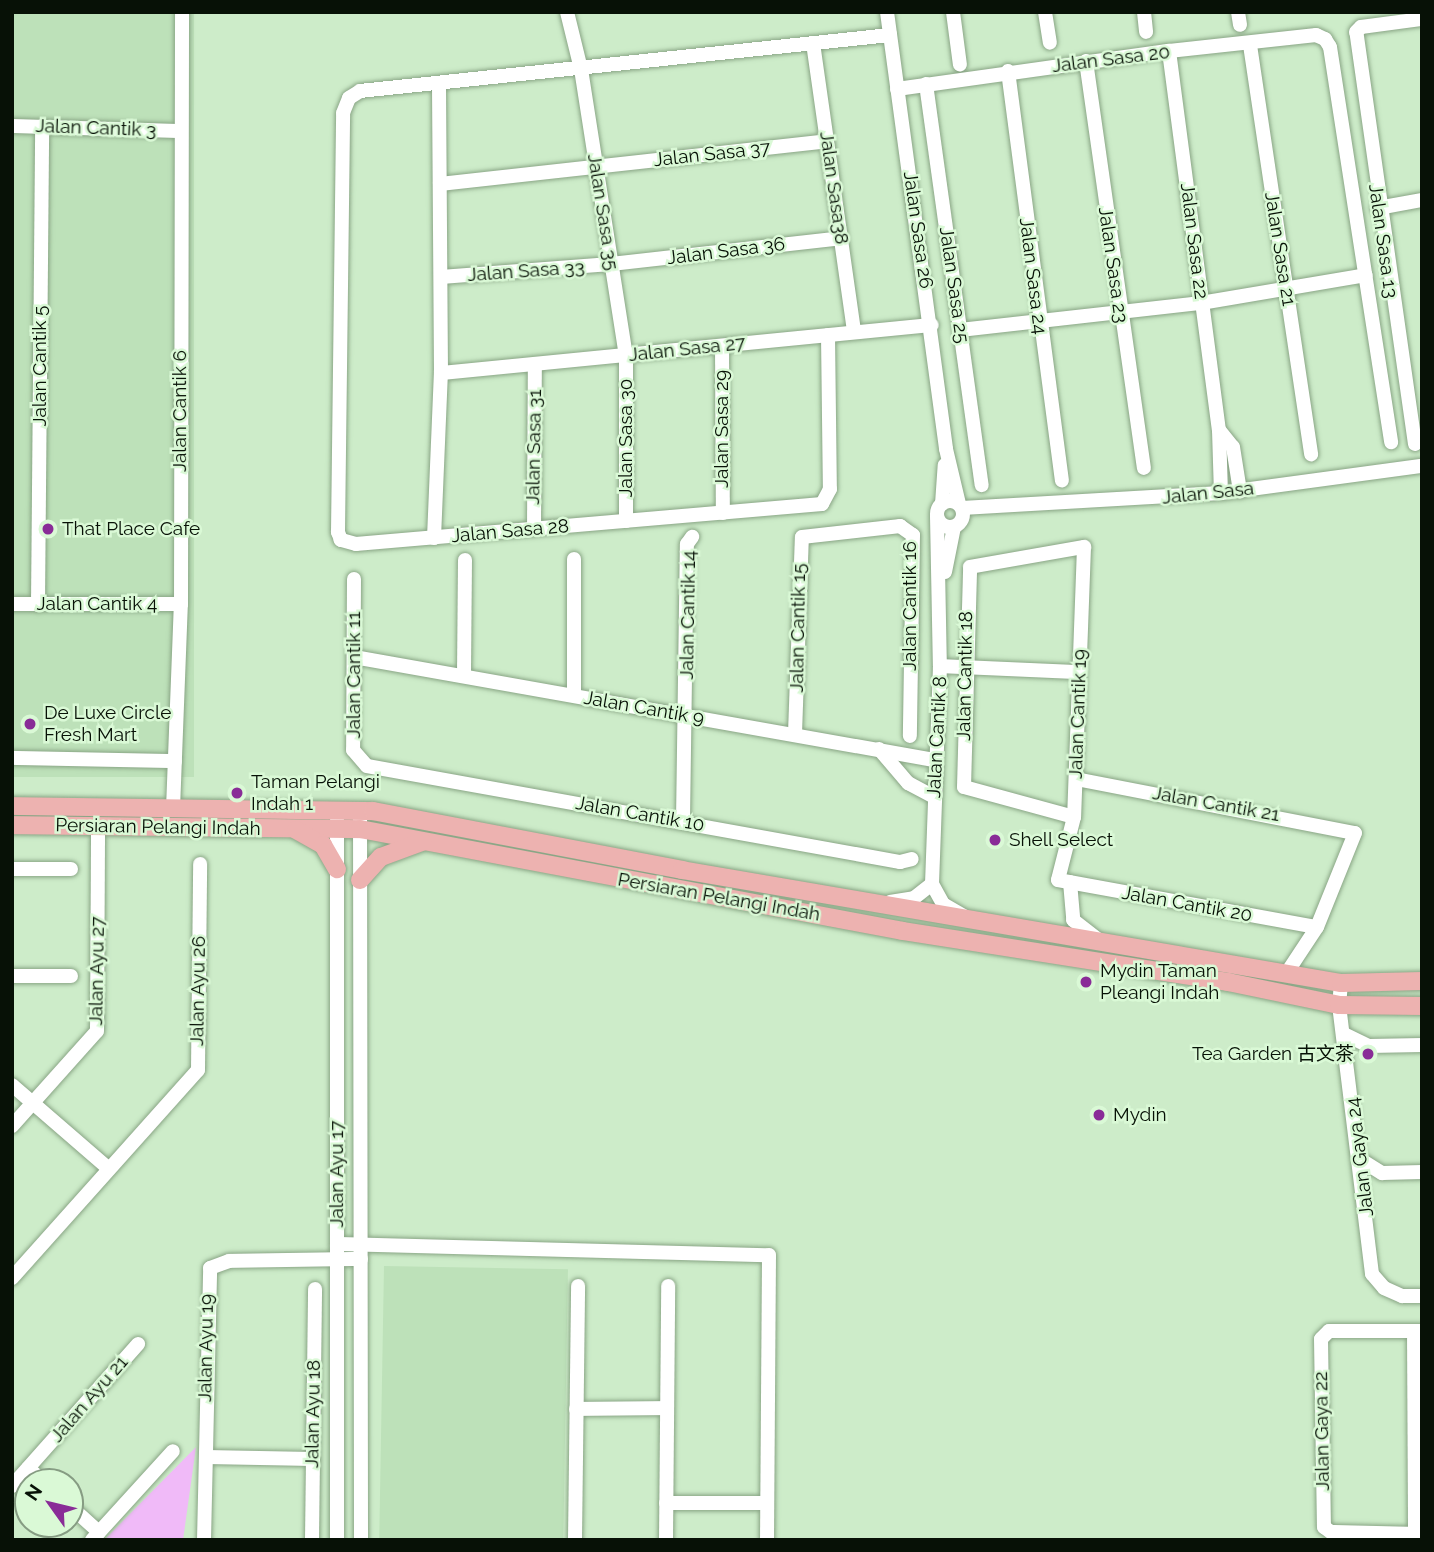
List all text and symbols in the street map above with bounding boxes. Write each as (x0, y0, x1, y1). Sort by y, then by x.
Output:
street label: Jalan Sasa 20 (1051, 40, 1171, 78)
street label: Jalan Cantik 3 (35, 115, 157, 141)
street label: Jalan Sasa38 (815, 130, 853, 246)
street label: Jalan Sasa 37 (653, 137, 771, 171)
street label: Jalan Sasa 35 (583, 152, 623, 272)
street label: Jalan Sasa 26 (898, 170, 938, 290)
street label: Jalan Sasa 22 (1176, 182, 1212, 300)
street label: Jalan Sasa 13 (1364, 182, 1402, 300)
street label: Jalan Sasa 21 (1260, 190, 1300, 308)
street label: Jalan Sasa 23 (1094, 205, 1132, 325)
street label: Jalan Sasa 24 (1015, 216, 1051, 336)
street label: Jalan Sasa 25 (935, 225, 973, 345)
street label: Jalan Sasa 36 (666, 232, 786, 270)
street label: Jalan Sasa 33 (467, 256, 585, 286)
street label: Jalan Cantik 5 (29, 306, 51, 426)
street label: Jalan Sasa 27 (628, 332, 746, 366)
street label: Jalan Cantik 6 (169, 350, 191, 472)
street label: Jalan Sasa 29 (711, 370, 733, 488)
street label: Jalan Sasa 30 (615, 379, 637, 497)
street label: Jalan Sasa 31 (522, 389, 546, 505)
street label: Jalan Sasa (1161, 477, 1255, 509)
street label: Jalan Sasa 28 (450, 514, 570, 548)
place label: That Place Cafe (62, 518, 200, 540)
marker: That Place Cafe (40, 521, 56, 537)
street label: Jalan Cantik 16 (899, 541, 921, 671)
street label: Jalan Cantik 14 (675, 550, 701, 680)
street label: Jalan Cantik 15 (785, 563, 811, 693)
street label: Jalan Cantik 4 (37, 593, 157, 615)
street label: Jalan Cantik 18 (952, 611, 978, 741)
street label: Jalan Cantik 11 (343, 612, 365, 738)
street label: Jalan Cantik 19 (1064, 649, 1092, 779)
street label: Jalan Cantik 8 (922, 676, 952, 798)
street label: Jalan Cantik 9 (582, 686, 706, 730)
place label: De Luxe Circle Fresh Mart (44, 702, 171, 746)
marker: De Luxe Circle Fresh Mart (22, 716, 38, 732)
place label: Taman Pelangi Indah 1 (251, 771, 380, 815)
street label: Jalan Cantik 21 (1151, 782, 1281, 826)
marker: Taman Pelangi Indah 1 (229, 785, 245, 801)
street label: Jalan Cantik 10 (574, 791, 706, 837)
street label: Persiaran Pelangi Indah (55, 814, 261, 840)
place label: Shell Select (1009, 829, 1114, 851)
marker: Shell Select (987, 832, 1003, 848)
street label: Persiaran Pelangi Indah (616, 868, 822, 926)
street label: Jalan Cantik 20 (1120, 881, 1254, 927)
street label: Jalan Ayu 27 (85, 916, 109, 1026)
street label: Jalan Ayu 26 (186, 935, 210, 1047)
place label: Mydin Taman Pleangi Indah (1100, 960, 1219, 1004)
marker: Mydin Taman Pleangi Indah (1078, 974, 1094, 990)
place label: Tea Garden 古文茶 (1192, 1043, 1354, 1065)
marker: Tea Garden 古文茶 (1360, 1046, 1376, 1062)
street label: Jalan Gaya 24 (1341, 1096, 1379, 1218)
place label: Mydin (1113, 1104, 1167, 1126)
marker: Mydin (1091, 1107, 1107, 1123)
street label: Jalan Ayu 17 (326, 1120, 348, 1228)
street label: Jalan Ayu 19 (194, 1293, 218, 1403)
street label: Jalan Ayu 21 (45, 1351, 133, 1447)
street label: Jalan Ayu 18 (301, 1359, 325, 1469)
street label: Jalan Gaya 22 (1310, 1371, 1334, 1491)
north arrow (14, 1468, 84, 1538)
text: N (20, 1480, 46, 1505)

